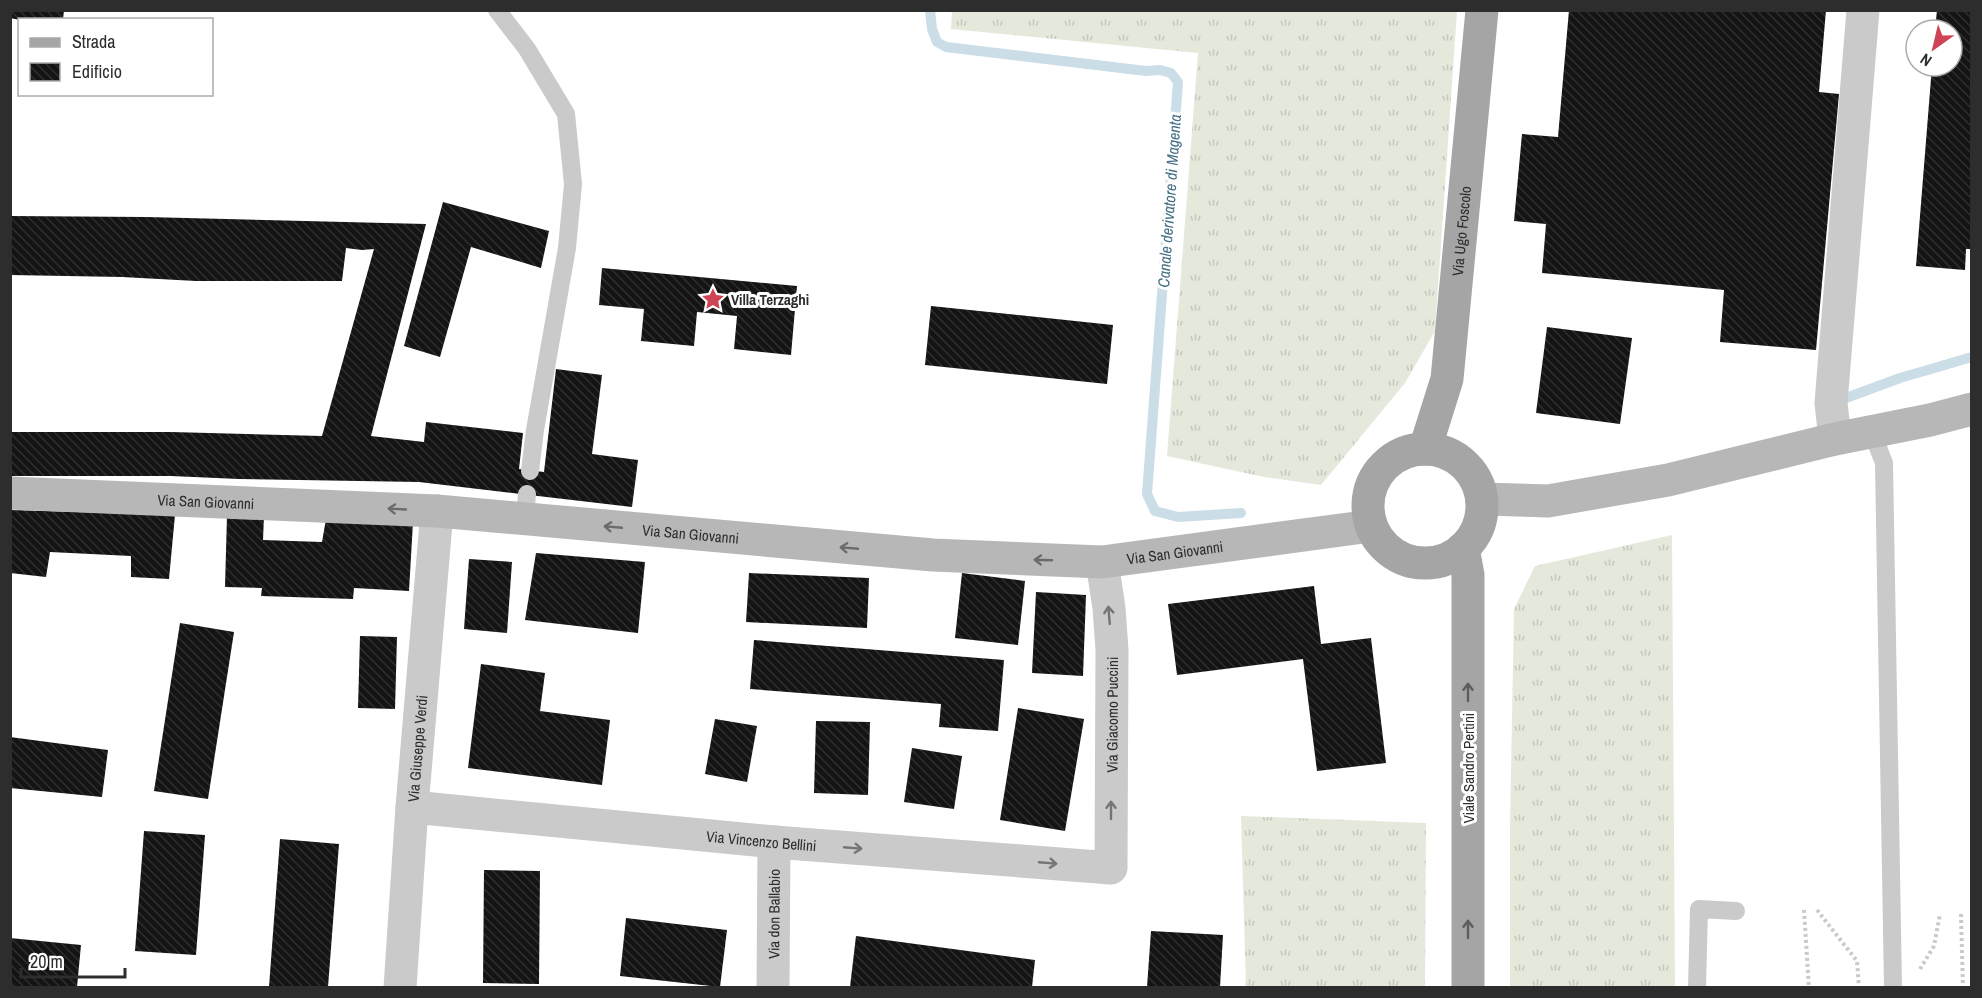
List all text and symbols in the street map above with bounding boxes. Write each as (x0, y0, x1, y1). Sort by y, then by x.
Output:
legend (18, 18, 213, 96)
north arrow (1904, 18, 1964, 78)
text: Strada (72, 29, 116, 54)
text: N (1916, 49, 1936, 72)
text: Edificio (72, 59, 122, 84)
water label: Canale derivatore di Magenta (1152, 114, 1186, 288)
street label: Via Ugo Foscolo (1446, 185, 1476, 277)
place icon: Villa Terzaghi (700, 286, 726, 312)
place label: Villa Terzaghi (731, 289, 809, 310)
street label: Via San Giovanni (157, 489, 255, 514)
one-way arrow (388, 504, 408, 515)
street label: Via San Giovanni (641, 519, 740, 548)
one-way arrow (603, 521, 623, 532)
street label: Via San Giovanni (1125, 535, 1224, 569)
one-way arrow (839, 542, 859, 553)
one-way arrow (1034, 554, 1054, 565)
one-way arrow (1103, 606, 1114, 625)
street label: Via Giacomo Puccini (1101, 657, 1122, 773)
one-way arrow (1462, 683, 1474, 703)
street label: Via Giuseppe Verdi (402, 694, 432, 803)
street label: Viale Sandro Pertini (1458, 713, 1479, 823)
one-way arrow (1105, 800, 1117, 820)
street label: Via Vincenzo Bellini (705, 825, 817, 856)
one-way arrow (843, 843, 863, 854)
one-way arrow (1037, 858, 1057, 869)
street label: Via don Ballabio (763, 869, 784, 959)
one-way arrow (1462, 920, 1474, 940)
scale bar (21, 941, 124, 979)
text: 20 m (30, 949, 63, 974)

